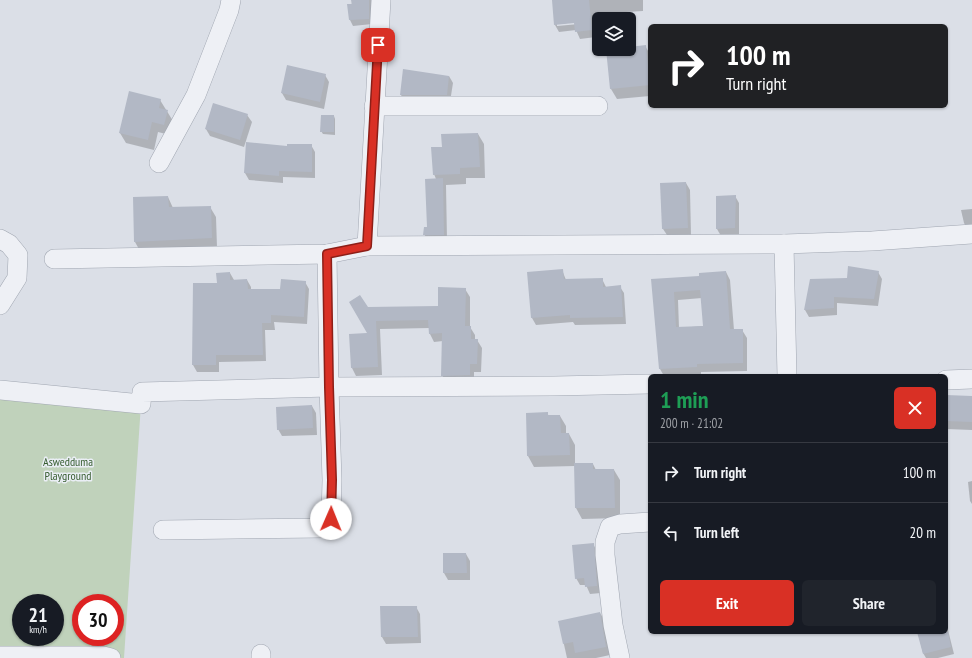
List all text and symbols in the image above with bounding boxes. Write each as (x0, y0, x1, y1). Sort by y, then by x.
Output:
map controls (592, 12, 636, 56)
button: layers (592, 12, 636, 56)
pin (361, 28, 395, 62)
icon: arrive (367, 34, 389, 56)
text: 100 m (726, 36, 790, 73)
icon: right (660, 40, 712, 92)
text: Turn right (726, 72, 786, 95)
text: 1 min (660, 384, 708, 415)
button: close (894, 387, 936, 429)
text: 200 m · 21:02 (660, 415, 723, 432)
park label: Aswedduma Playground (43, 454, 93, 483)
icon: right (660, 462, 682, 484)
text: Turn right (694, 463, 746, 482)
text: 100 m (903, 463, 936, 482)
position arrow (310, 498, 352, 540)
icon: left (660, 522, 682, 544)
text: Turn left (694, 523, 739, 542)
text: 20 m (910, 523, 936, 542)
button: Exit (660, 580, 794, 626)
button: Share (802, 580, 936, 626)
speed limit sign: 30 (72, 594, 124, 646)
text: 21 (28, 602, 48, 628)
text: km/h (29, 623, 47, 636)

